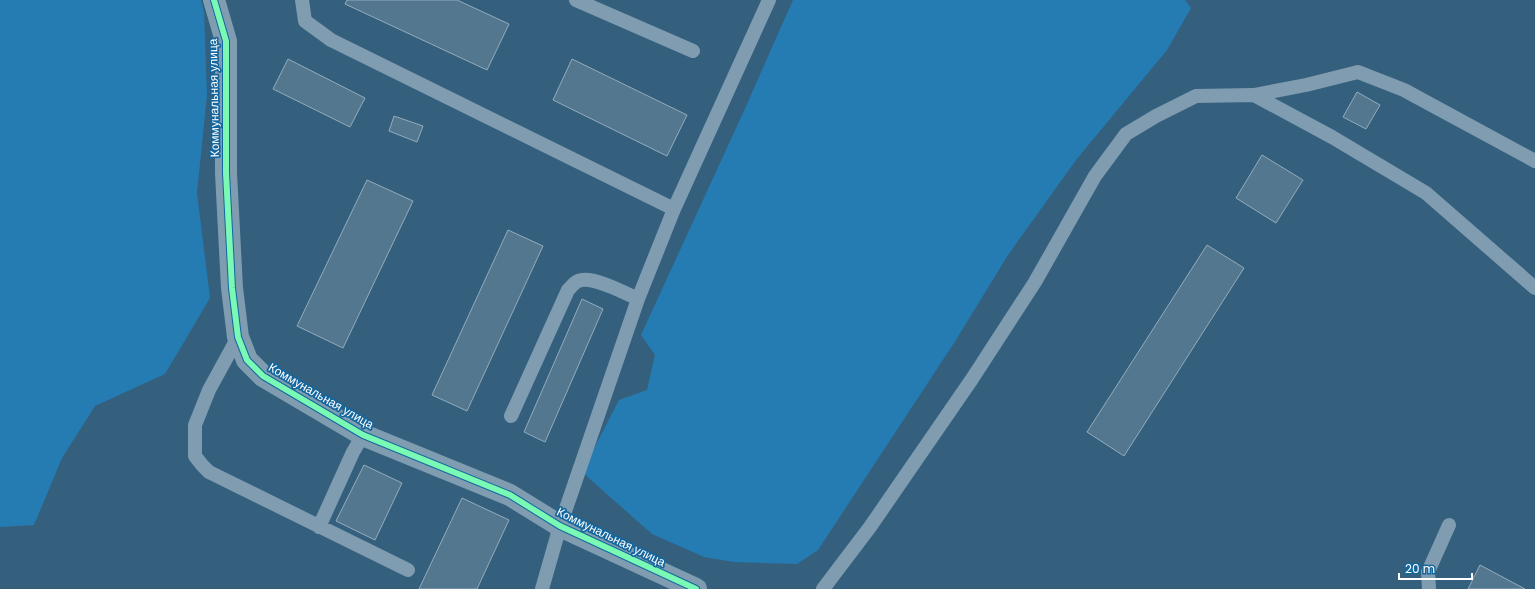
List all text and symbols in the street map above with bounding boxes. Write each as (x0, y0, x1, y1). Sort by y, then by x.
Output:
street label: Коммунальная улица (204, 38, 223, 158)
street label: Коммунальная улица (266, 358, 377, 433)
street label: Коммунальная улица (554, 503, 669, 570)
scale bar (1399, 555, 1472, 581)
text: 20 m (1405, 560, 1435, 577)

